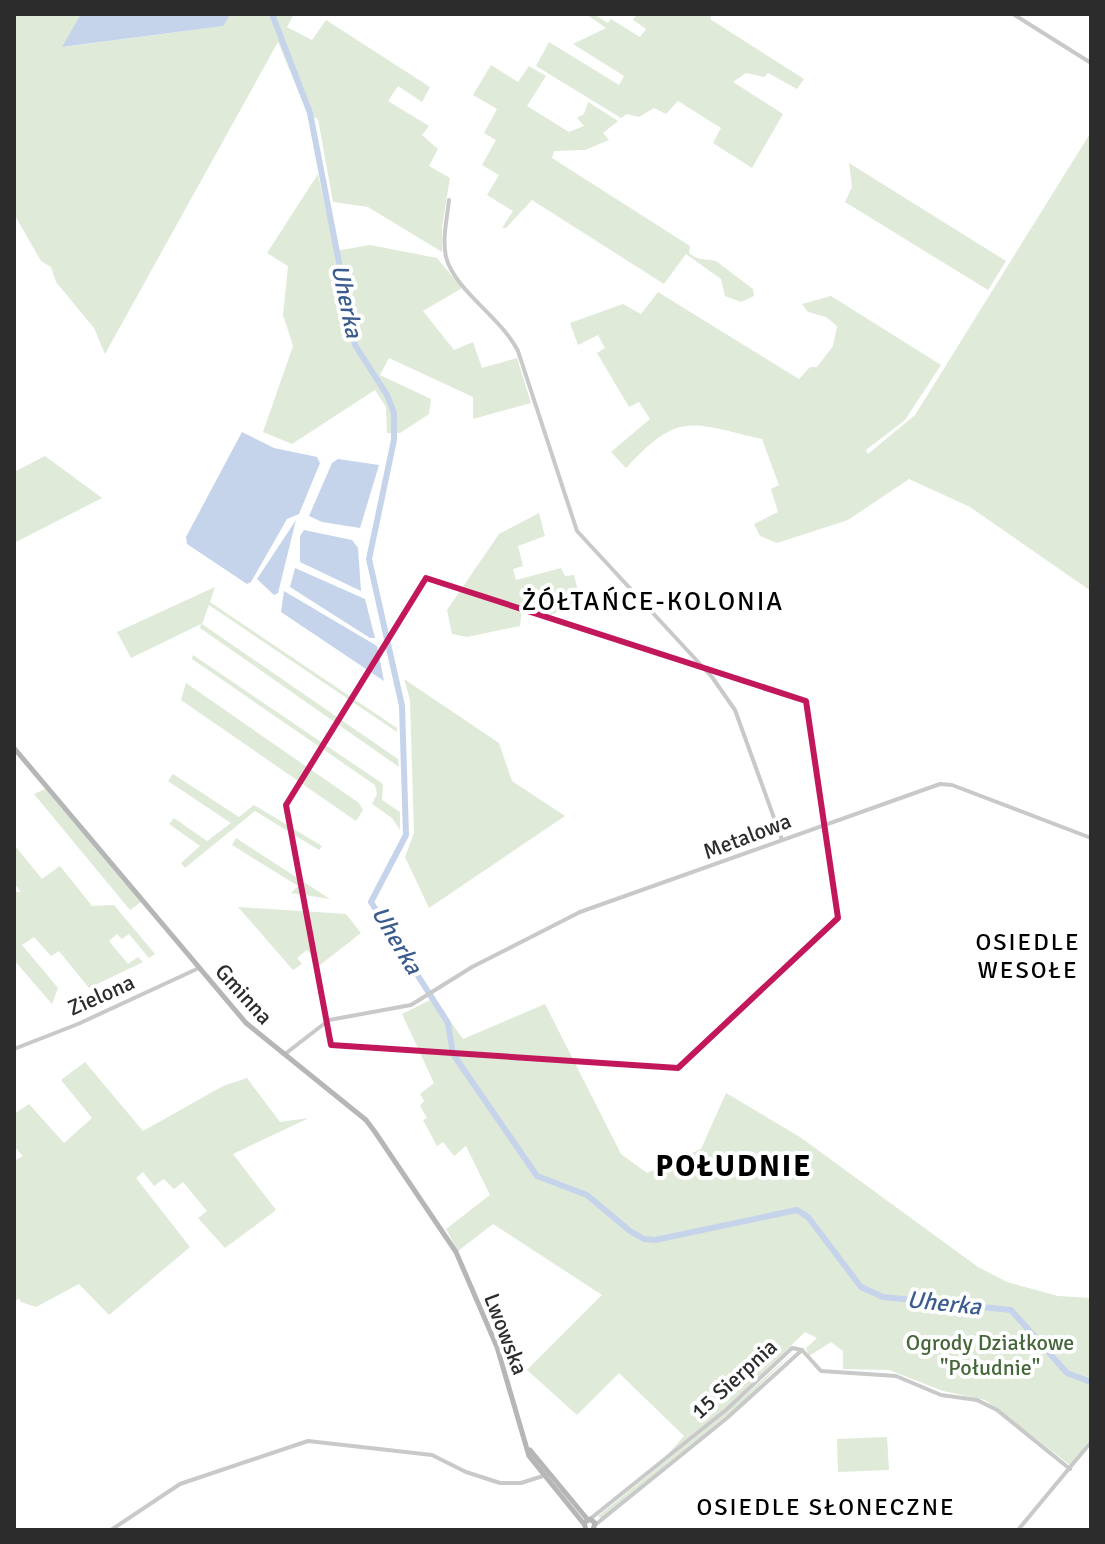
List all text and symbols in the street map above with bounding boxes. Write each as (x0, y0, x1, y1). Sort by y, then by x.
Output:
water label: Uherka (325, 262, 370, 341)
district label: ŻÓŁTAŃCE-KOLONIA (522, 586, 784, 618)
street label: Metalowa (699, 807, 795, 865)
water label: Uherka (365, 900, 429, 980)
district label: OSIEDLE WESOŁE (975, 927, 1081, 985)
street label: Gminna (210, 958, 278, 1030)
street label: Zielona (63, 968, 139, 1022)
district label: POŁUDNIE (655, 1148, 813, 1185)
water label: Uherka (906, 1284, 983, 1322)
street label: Lwowska (478, 1289, 534, 1379)
park label: Ogrody Działkowe "Południe" (906, 1329, 1074, 1381)
street label: 15 Sierpnia (685, 1333, 783, 1425)
district label: OSIEDLE SŁONECZNE (696, 1492, 956, 1522)

